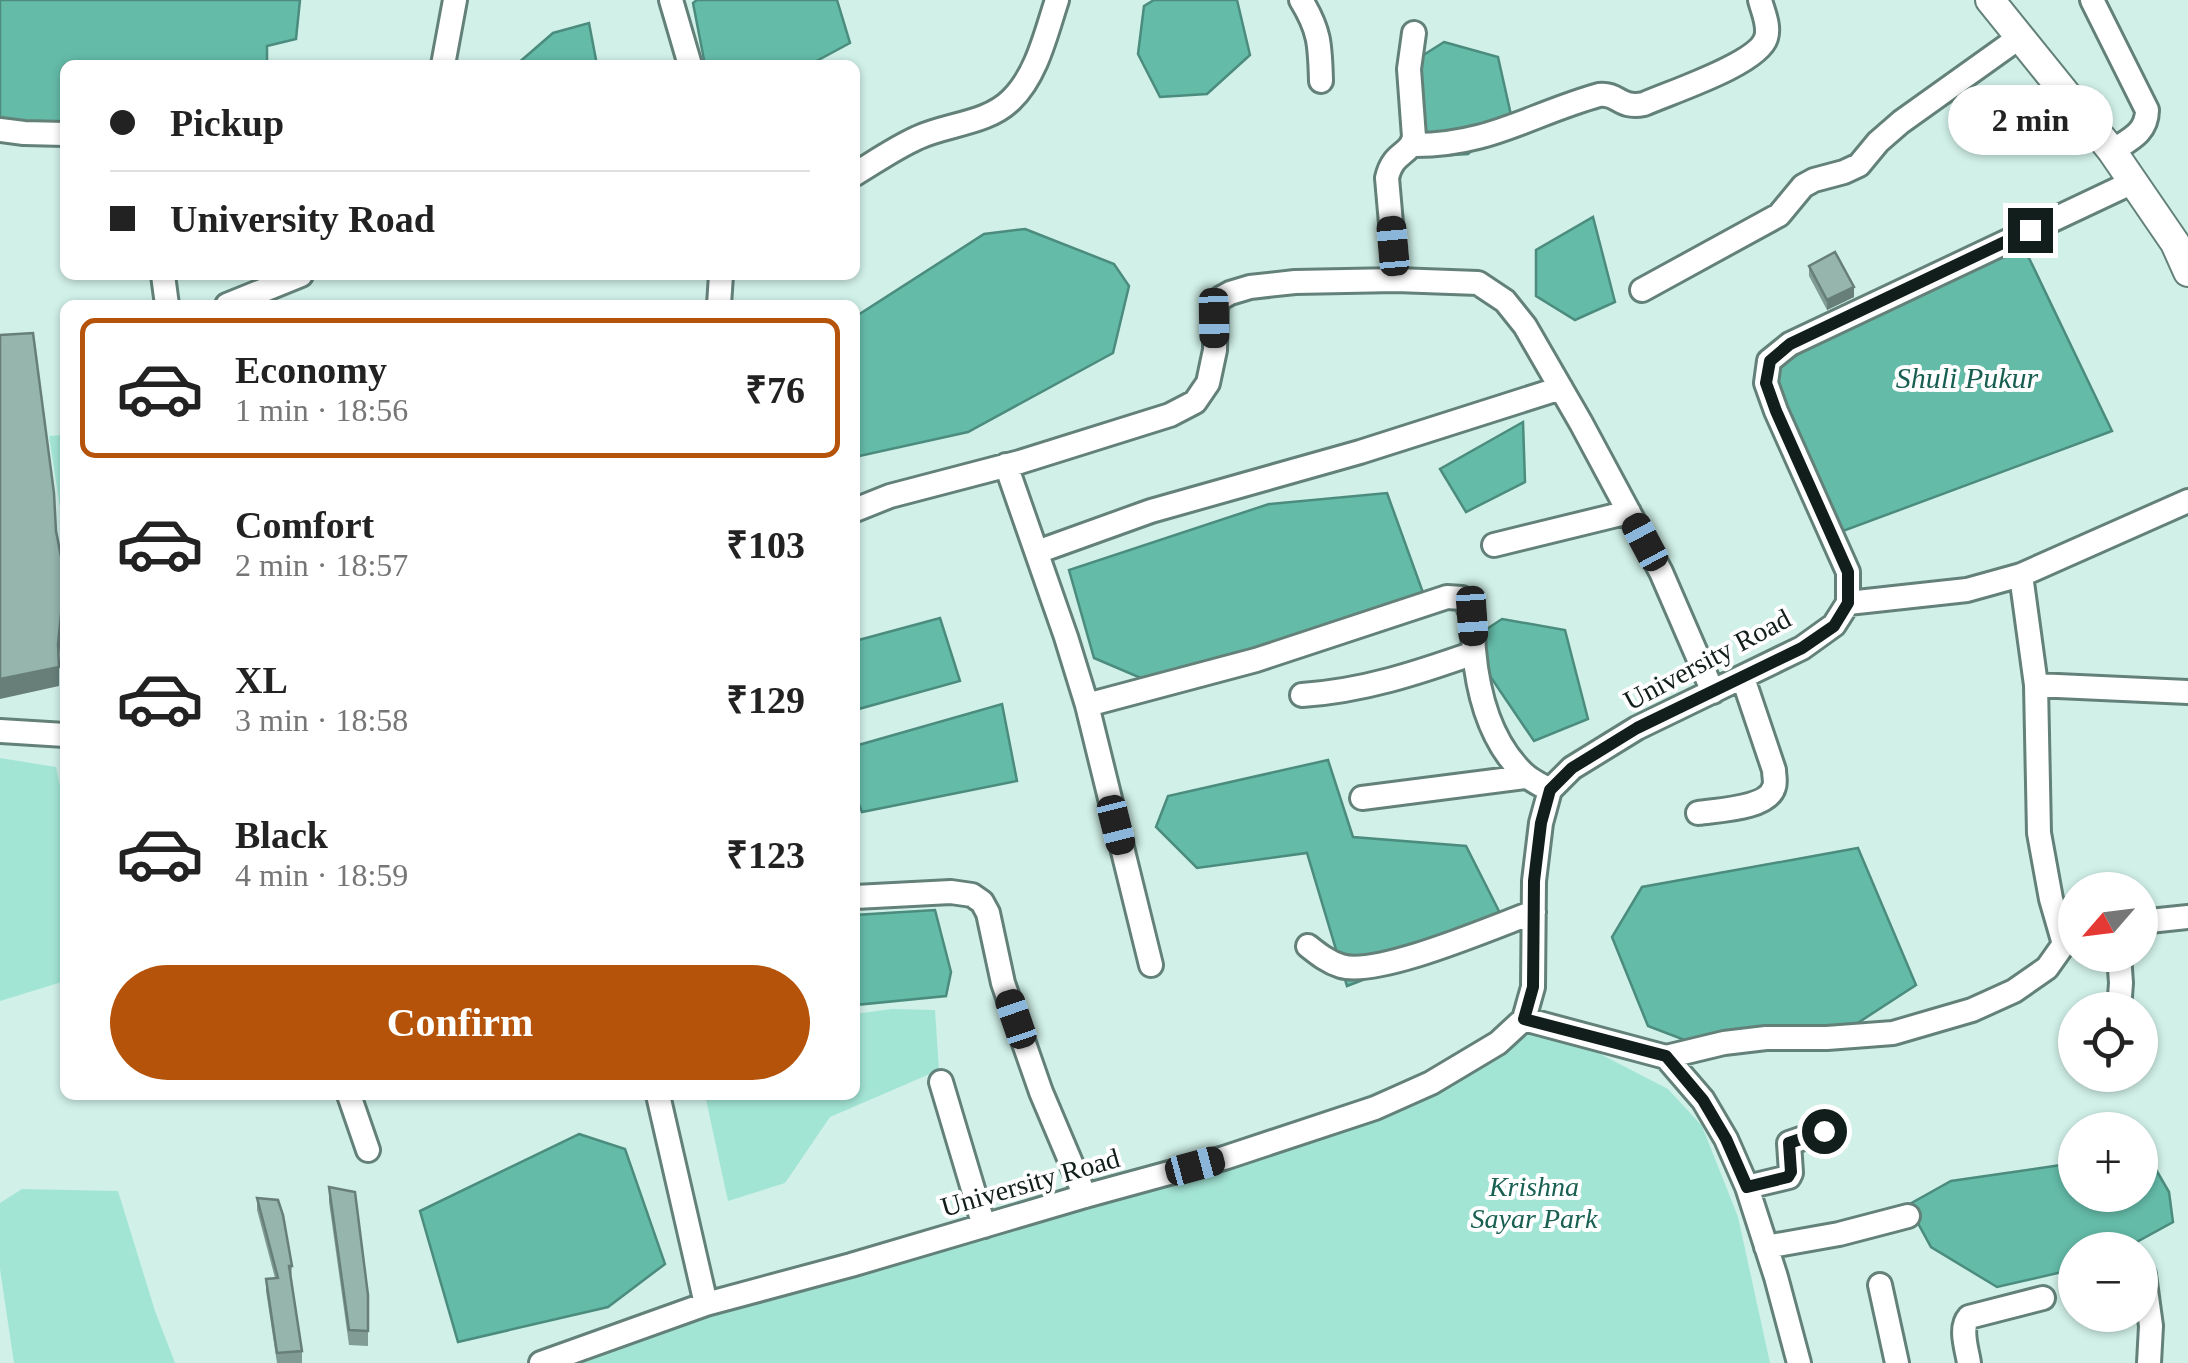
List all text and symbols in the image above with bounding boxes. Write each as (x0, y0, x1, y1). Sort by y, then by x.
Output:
callout: 2 min (1948, 85, 2112, 155)
text: Pickup (170, 102, 284, 144)
text: 2 min (1992, 102, 2069, 138)
text: University Road (170, 198, 435, 240)
route end (2008, 208, 2053, 253)
car (1375, 215, 1411, 277)
car (1198, 288, 1230, 348)
icon: car (115, 343, 205, 433)
text: Economy (235, 349, 387, 391)
water label: Shuli Pukur (1896, 361, 2039, 394)
text: ₹76 (745, 369, 805, 411)
text: 1 min · 18:56 (235, 392, 408, 428)
icon: car (115, 498, 205, 588)
text: Comfort (235, 504, 374, 546)
car (1618, 508, 1672, 576)
text: ₹103 (726, 524, 805, 566)
text: 2 min · 18:57 (235, 547, 408, 583)
car (1455, 585, 1489, 647)
street label: University Road (1619, 602, 1796, 716)
icon: car (115, 653, 205, 743)
text: XL (235, 659, 288, 701)
text: ₹129 (726, 679, 805, 721)
text: 3 min · 18:58 (235, 702, 408, 738)
car (1094, 792, 1138, 858)
icon: car (115, 808, 205, 898)
text: Black (235, 814, 328, 856)
text: ₹123 (726, 834, 805, 876)
text: 4 min · 18:59 (235, 857, 408, 893)
north arrow (2058, 872, 2158, 972)
map controls (2058, 872, 2158, 1332)
button: Confirm (110, 965, 810, 1080)
car (992, 986, 1040, 1052)
button: locate (2058, 992, 2158, 1092)
route start (1802, 1109, 1847, 1154)
button: + (2058, 1112, 2158, 1212)
street label: University Road (937, 1142, 1123, 1223)
car (1162, 1144, 1228, 1188)
park label: Krishna Sayar Park (1471, 1171, 1598, 1234)
button: − (2058, 1232, 2158, 1332)

